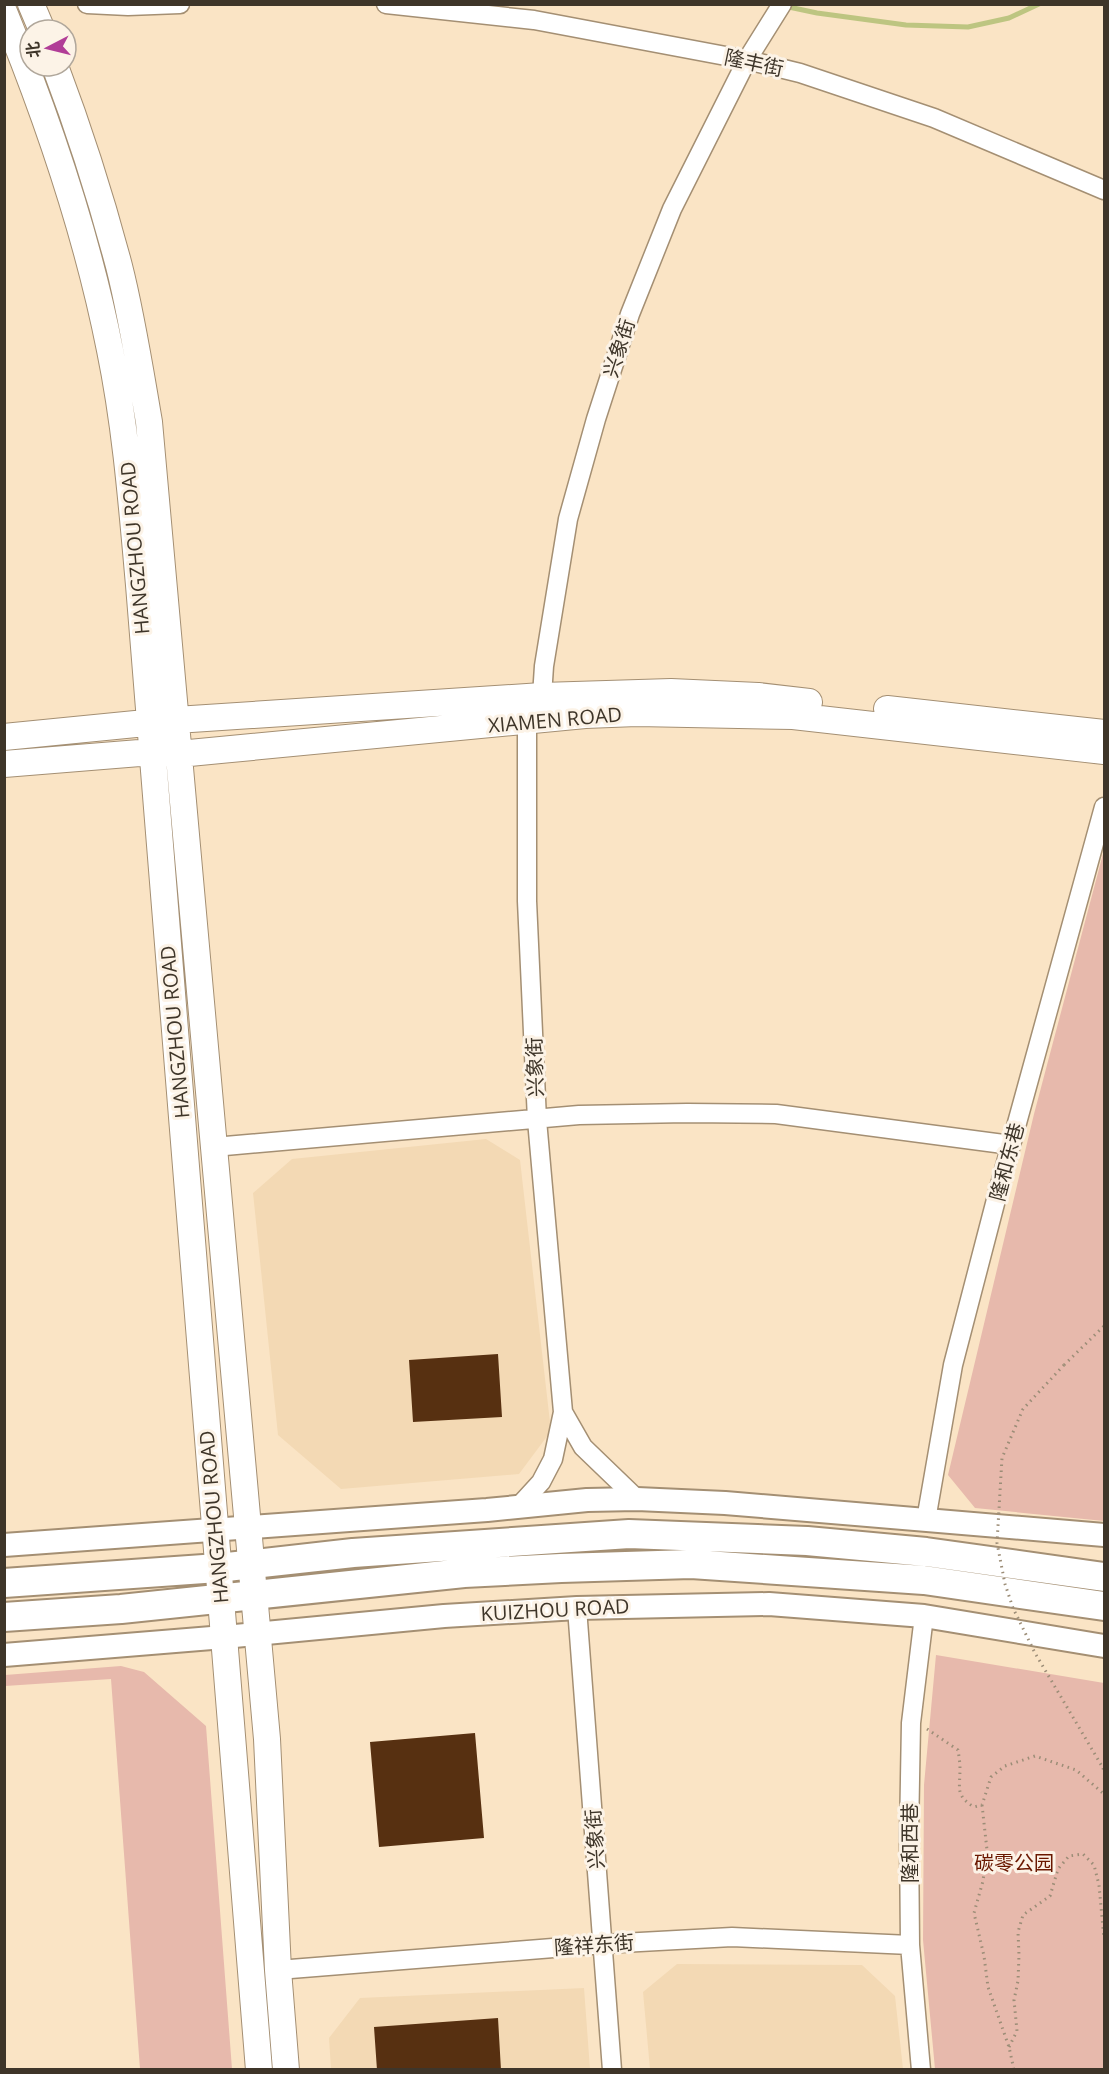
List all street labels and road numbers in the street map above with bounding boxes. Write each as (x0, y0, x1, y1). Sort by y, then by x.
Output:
street label: 隆丰街 (722, 43, 786, 82)
street label: 兴象街 (596, 315, 641, 381)
street label: HANGZHOU ROAD (113, 460, 156, 636)
street label: XIAMEN ROAD (487, 700, 623, 739)
street label: HANGZHOU ROAD (153, 944, 196, 1120)
street label: 兴象街 (520, 1037, 549, 1097)
street label: 隆和东巷 (983, 1120, 1030, 1204)
street label: HANGZHOU ROAD (192, 1429, 235, 1605)
street label: KUIZHOU ROAD (480, 1592, 630, 1627)
street label: 隆和西巷 (896, 1803, 923, 1883)
street label: 兴象街 (579, 1808, 610, 1870)
street label: 隆祥东街 (553, 1928, 635, 1961)

